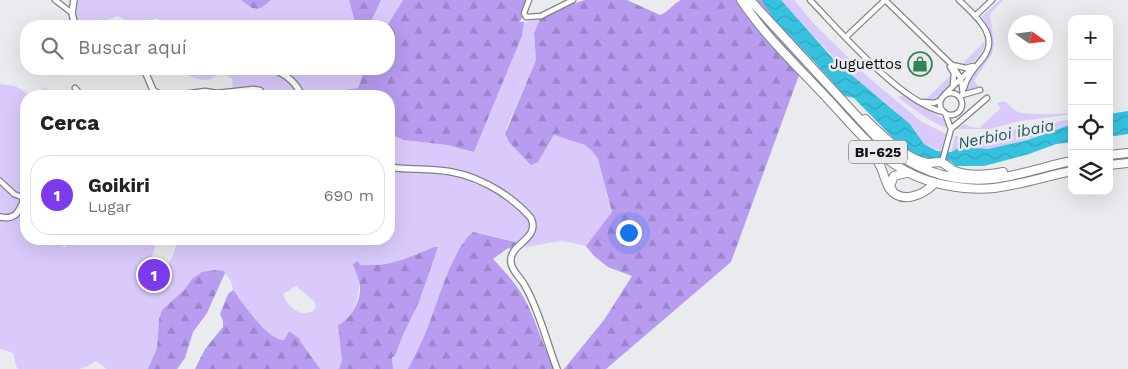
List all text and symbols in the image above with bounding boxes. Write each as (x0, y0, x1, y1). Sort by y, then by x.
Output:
north arrow (1008, 15, 1053, 60)
map controls (1068, 15, 1113, 195)
button: + (1068, 15, 1113, 60)
search box (20, 20, 395, 75)
icon: search (38, 34, 66, 62)
text: Buscar aquí (78, 36, 187, 59)
shop icon: Juguettos (907, 51, 933, 77)
place label: Juguettos (830, 55, 902, 73)
button: − (1068, 60, 1113, 105)
button: locate (1068, 105, 1113, 150)
text: Cerca (40, 110, 99, 135)
water label: Nerbioi ibaia (956, 115, 1056, 153)
road number: BI-625 (849, 140, 907, 163)
button: layers (1068, 150, 1113, 195)
text: Goikiri (88, 174, 150, 197)
text: 1 (54, 186, 60, 205)
text: 690 m (324, 186, 374, 205)
text: Lugar (88, 197, 131, 216)
your location (616, 220, 642, 246)
pin: 1 (138, 256, 170, 294)

